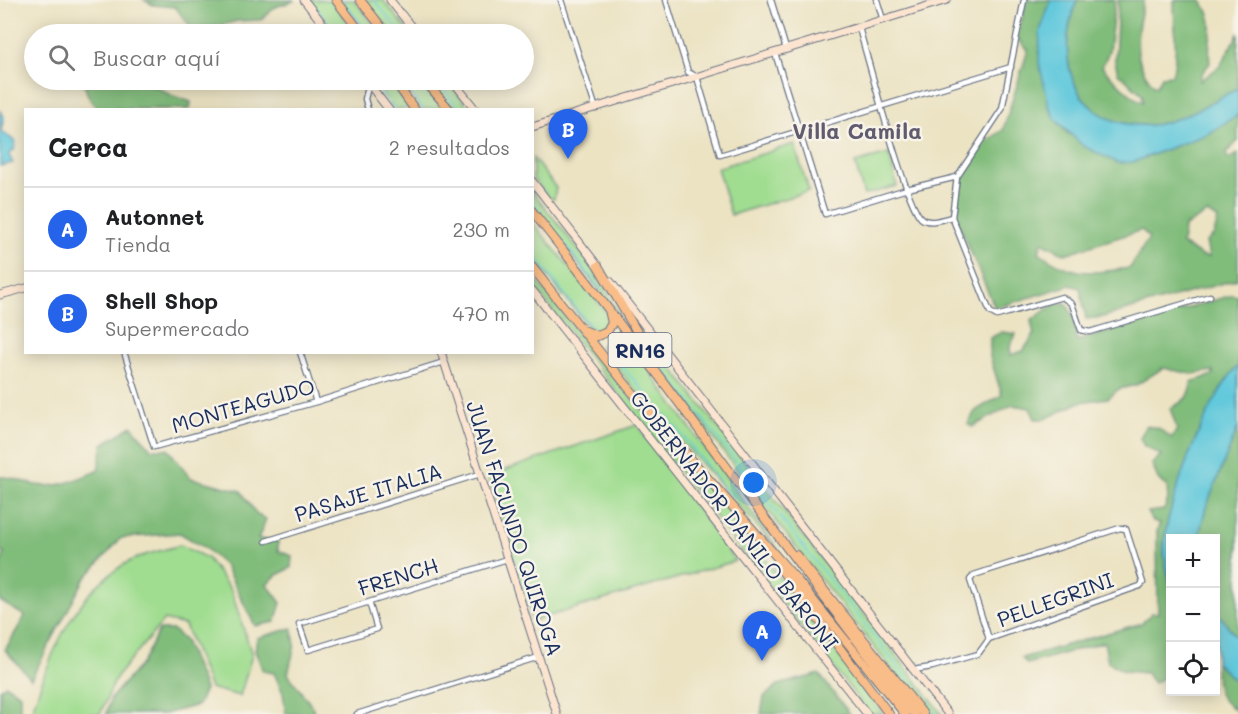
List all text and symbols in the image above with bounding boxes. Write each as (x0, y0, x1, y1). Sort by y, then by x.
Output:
search box (24, 24, 534, 90)
icon: search (45, 41, 78, 74)
text: Buscar aquí (93, 43, 221, 72)
pin: B (548, 110, 588, 159)
district label: Villa Camila (792, 116, 922, 145)
text: Cerca (48, 130, 128, 164)
text: 2 resultados (389, 134, 510, 160)
text: Autonnet (105, 202, 204, 231)
text: A (61, 216, 74, 242)
text: 230 m (452, 216, 510, 242)
text: Tienda (105, 231, 171, 257)
text: Shell Shop (105, 286, 218, 315)
text: B (61, 300, 74, 326)
text: 470 m (452, 300, 510, 326)
text: Supermercado (105, 315, 249, 341)
road number: RN16 (608, 333, 672, 367)
street label: MONTEAGUDO (168, 372, 318, 438)
street label: GOBERNADOR DANILO BARONI (626, 385, 844, 655)
street label: JUAN FACUNDO QUIROGA (461, 397, 569, 659)
street label: PASAJE ITALIA (291, 457, 445, 527)
your location (739, 468, 768, 497)
map controls (1166, 534, 1220, 696)
button: + (1166, 534, 1220, 588)
street label: FRENCH (355, 551, 441, 601)
street label: PELLEGRINI (993, 565, 1117, 633)
button: − (1166, 588, 1220, 642)
pin: A (742, 612, 782, 661)
button: locate (1166, 642, 1220, 696)

